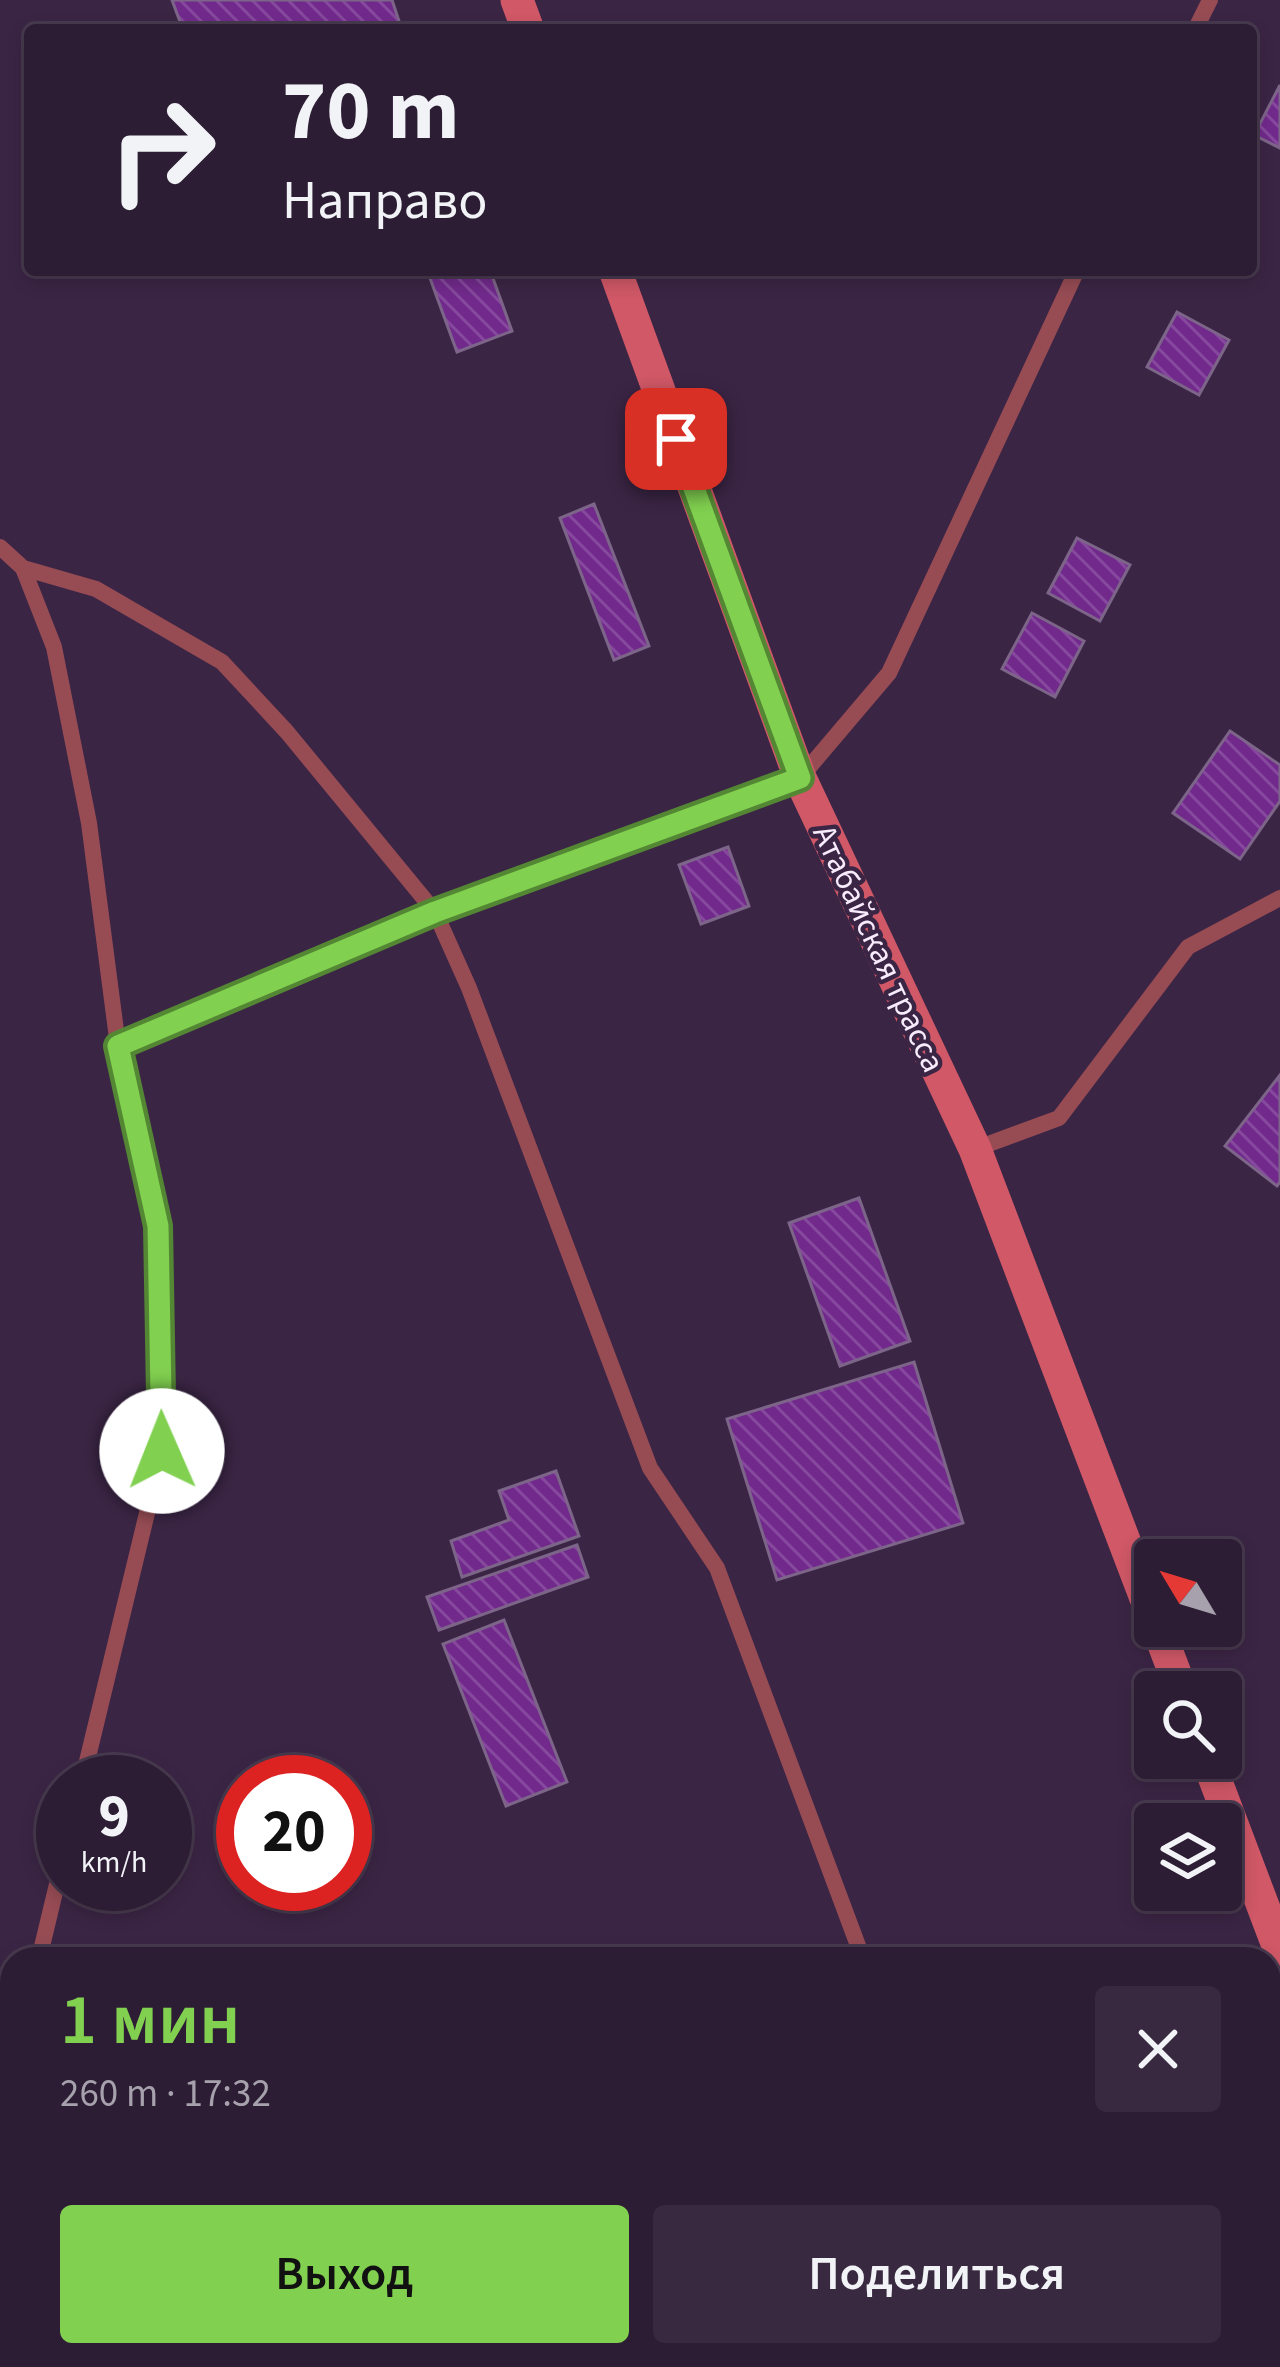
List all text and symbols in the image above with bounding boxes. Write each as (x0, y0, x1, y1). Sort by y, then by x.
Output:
text: 70 m (282, 52, 460, 172)
icon: right (84, 72, 240, 228)
text: Направо (282, 163, 487, 240)
pin (625, 388, 727, 490)
icon: arrive (643, 406, 709, 472)
street label: Атабайская трасса (801, 817, 957, 1080)
position arrow (99, 1388, 225, 1514)
north arrow (1134, 1539, 1242, 1647)
map controls (1134, 1539, 1242, 1911)
button: search (1134, 1671, 1242, 1779)
speed limit sign: 20 (216, 1755, 372, 1911)
text: 9 (98, 1775, 130, 1860)
button: layers (1134, 1803, 1242, 1911)
text: km/h (81, 1841, 147, 1884)
text: 1 мин (60, 1969, 240, 2072)
button: close (1095, 1986, 1221, 2112)
text: 260 m · 17:32 (60, 2066, 271, 2122)
button: Выход (60, 2205, 629, 2343)
button: Поделиться (653, 2205, 1221, 2343)

